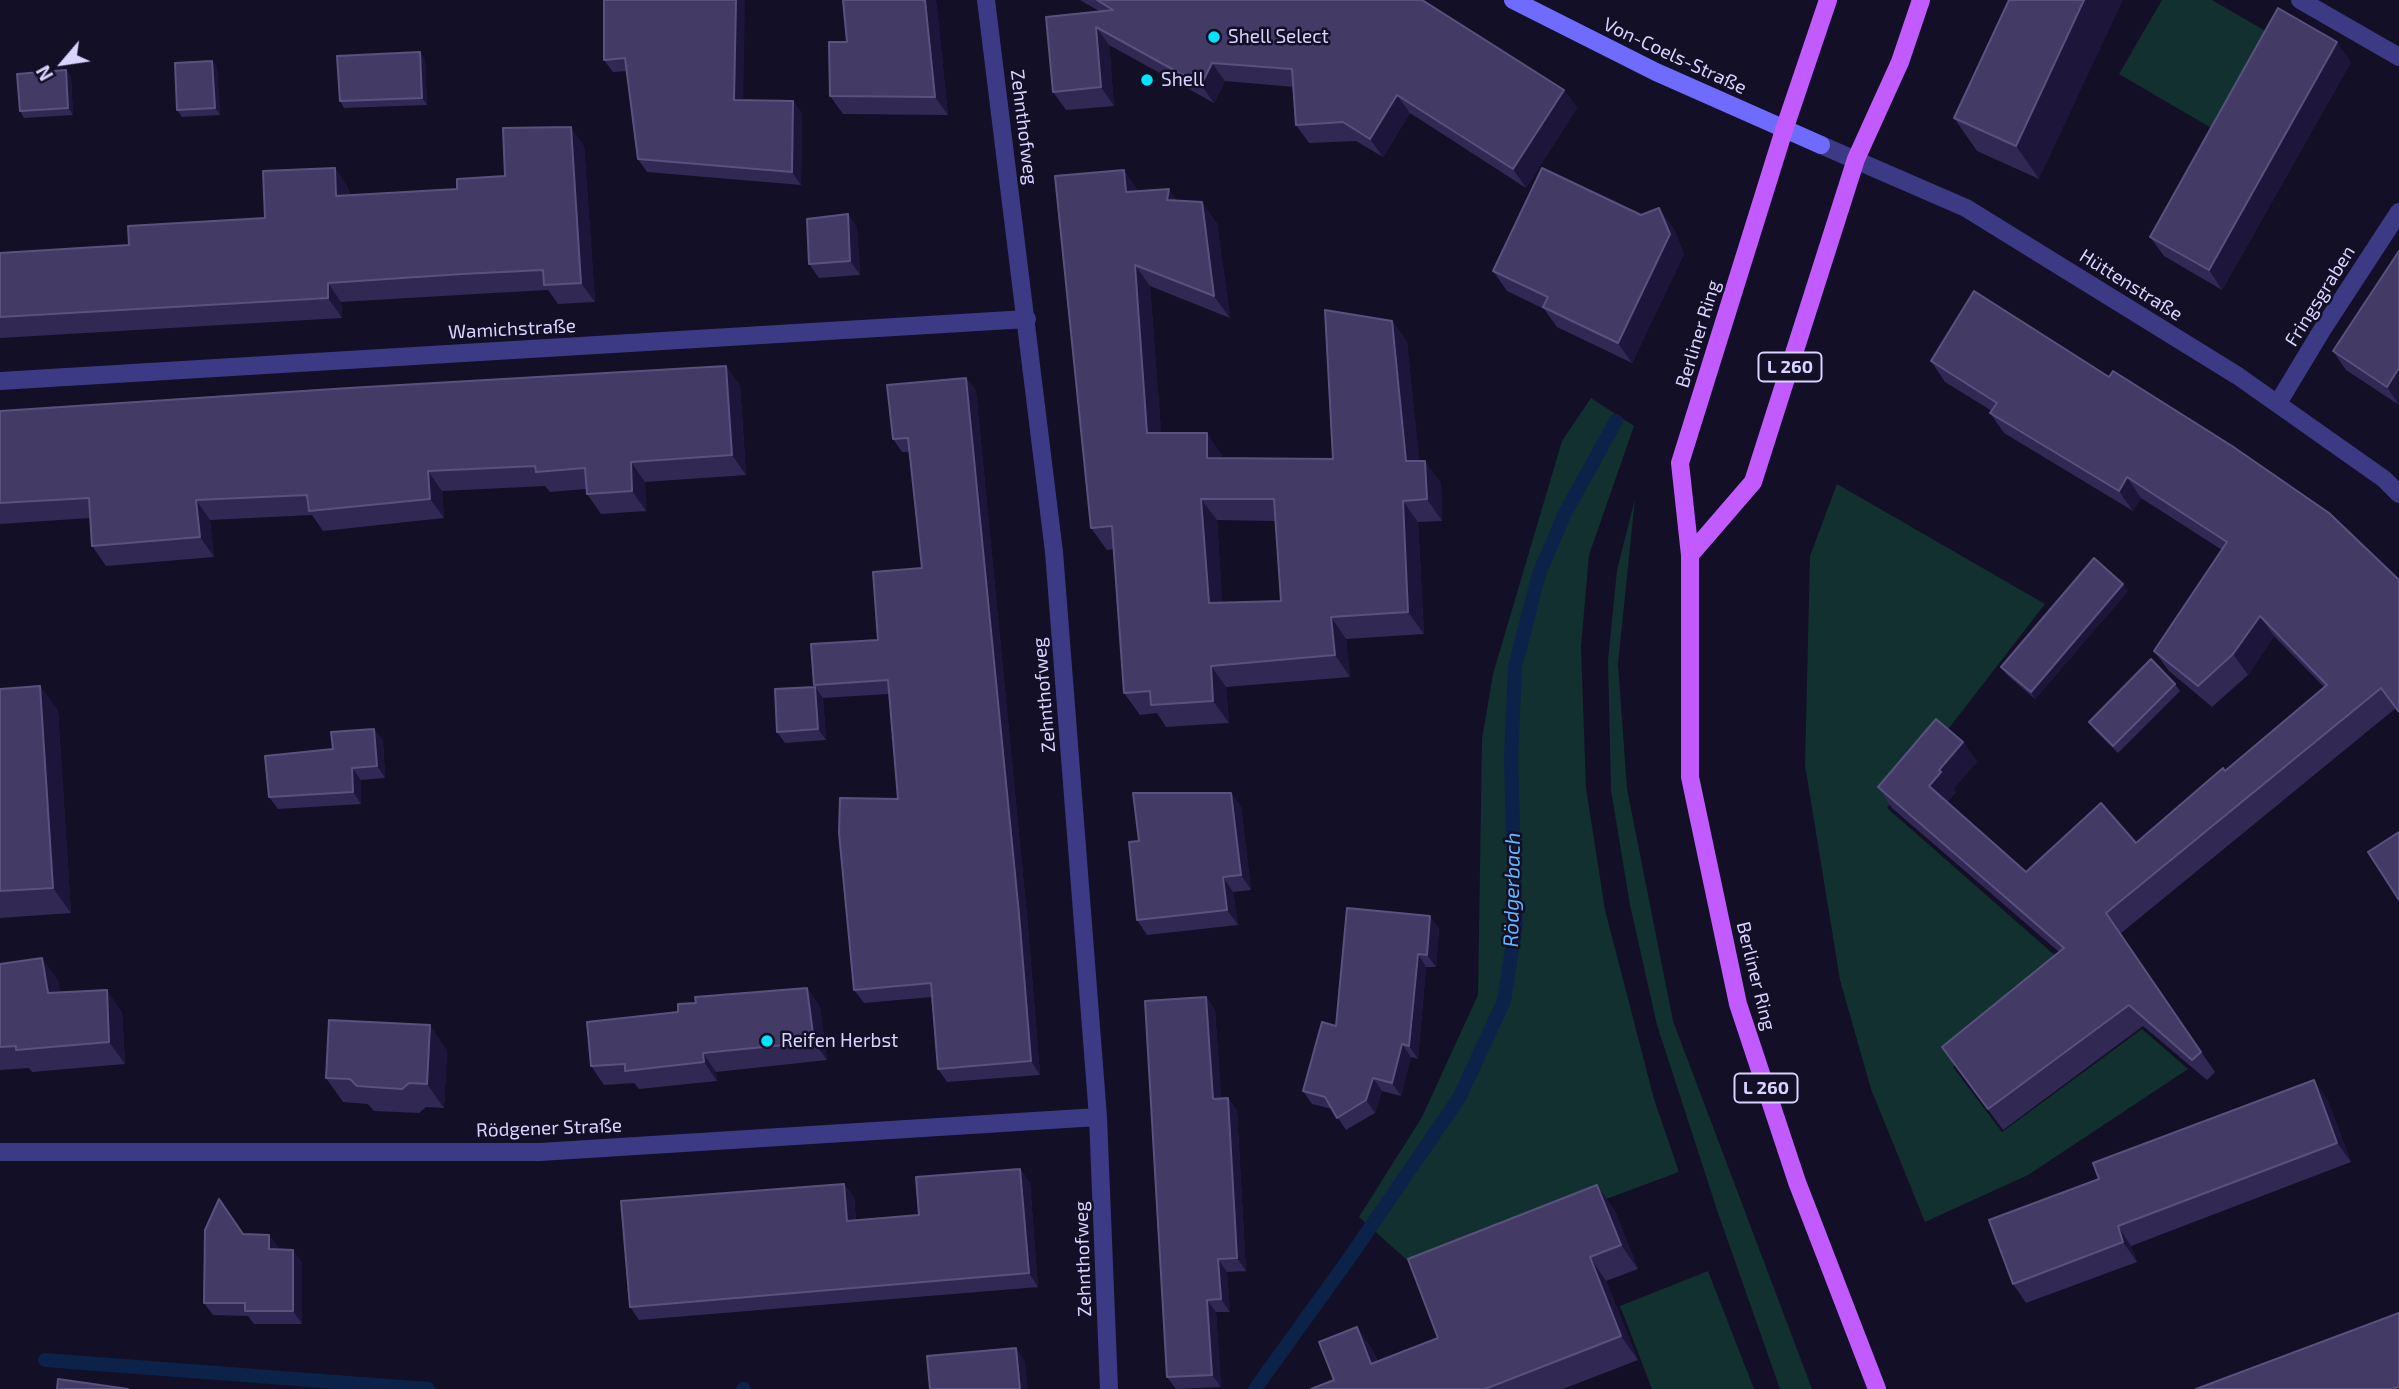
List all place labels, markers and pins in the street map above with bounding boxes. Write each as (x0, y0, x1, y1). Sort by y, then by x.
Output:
place label: Shell Select (1228, 26, 1329, 48)
marker: Shell Select (1206, 29, 1222, 45)
place label: Shell (1161, 69, 1204, 91)
marker: Shell (1139, 72, 1155, 88)
place label: Reifen Herbst (781, 1030, 898, 1052)
marker: Reifen Herbst (759, 1033, 775, 1049)

